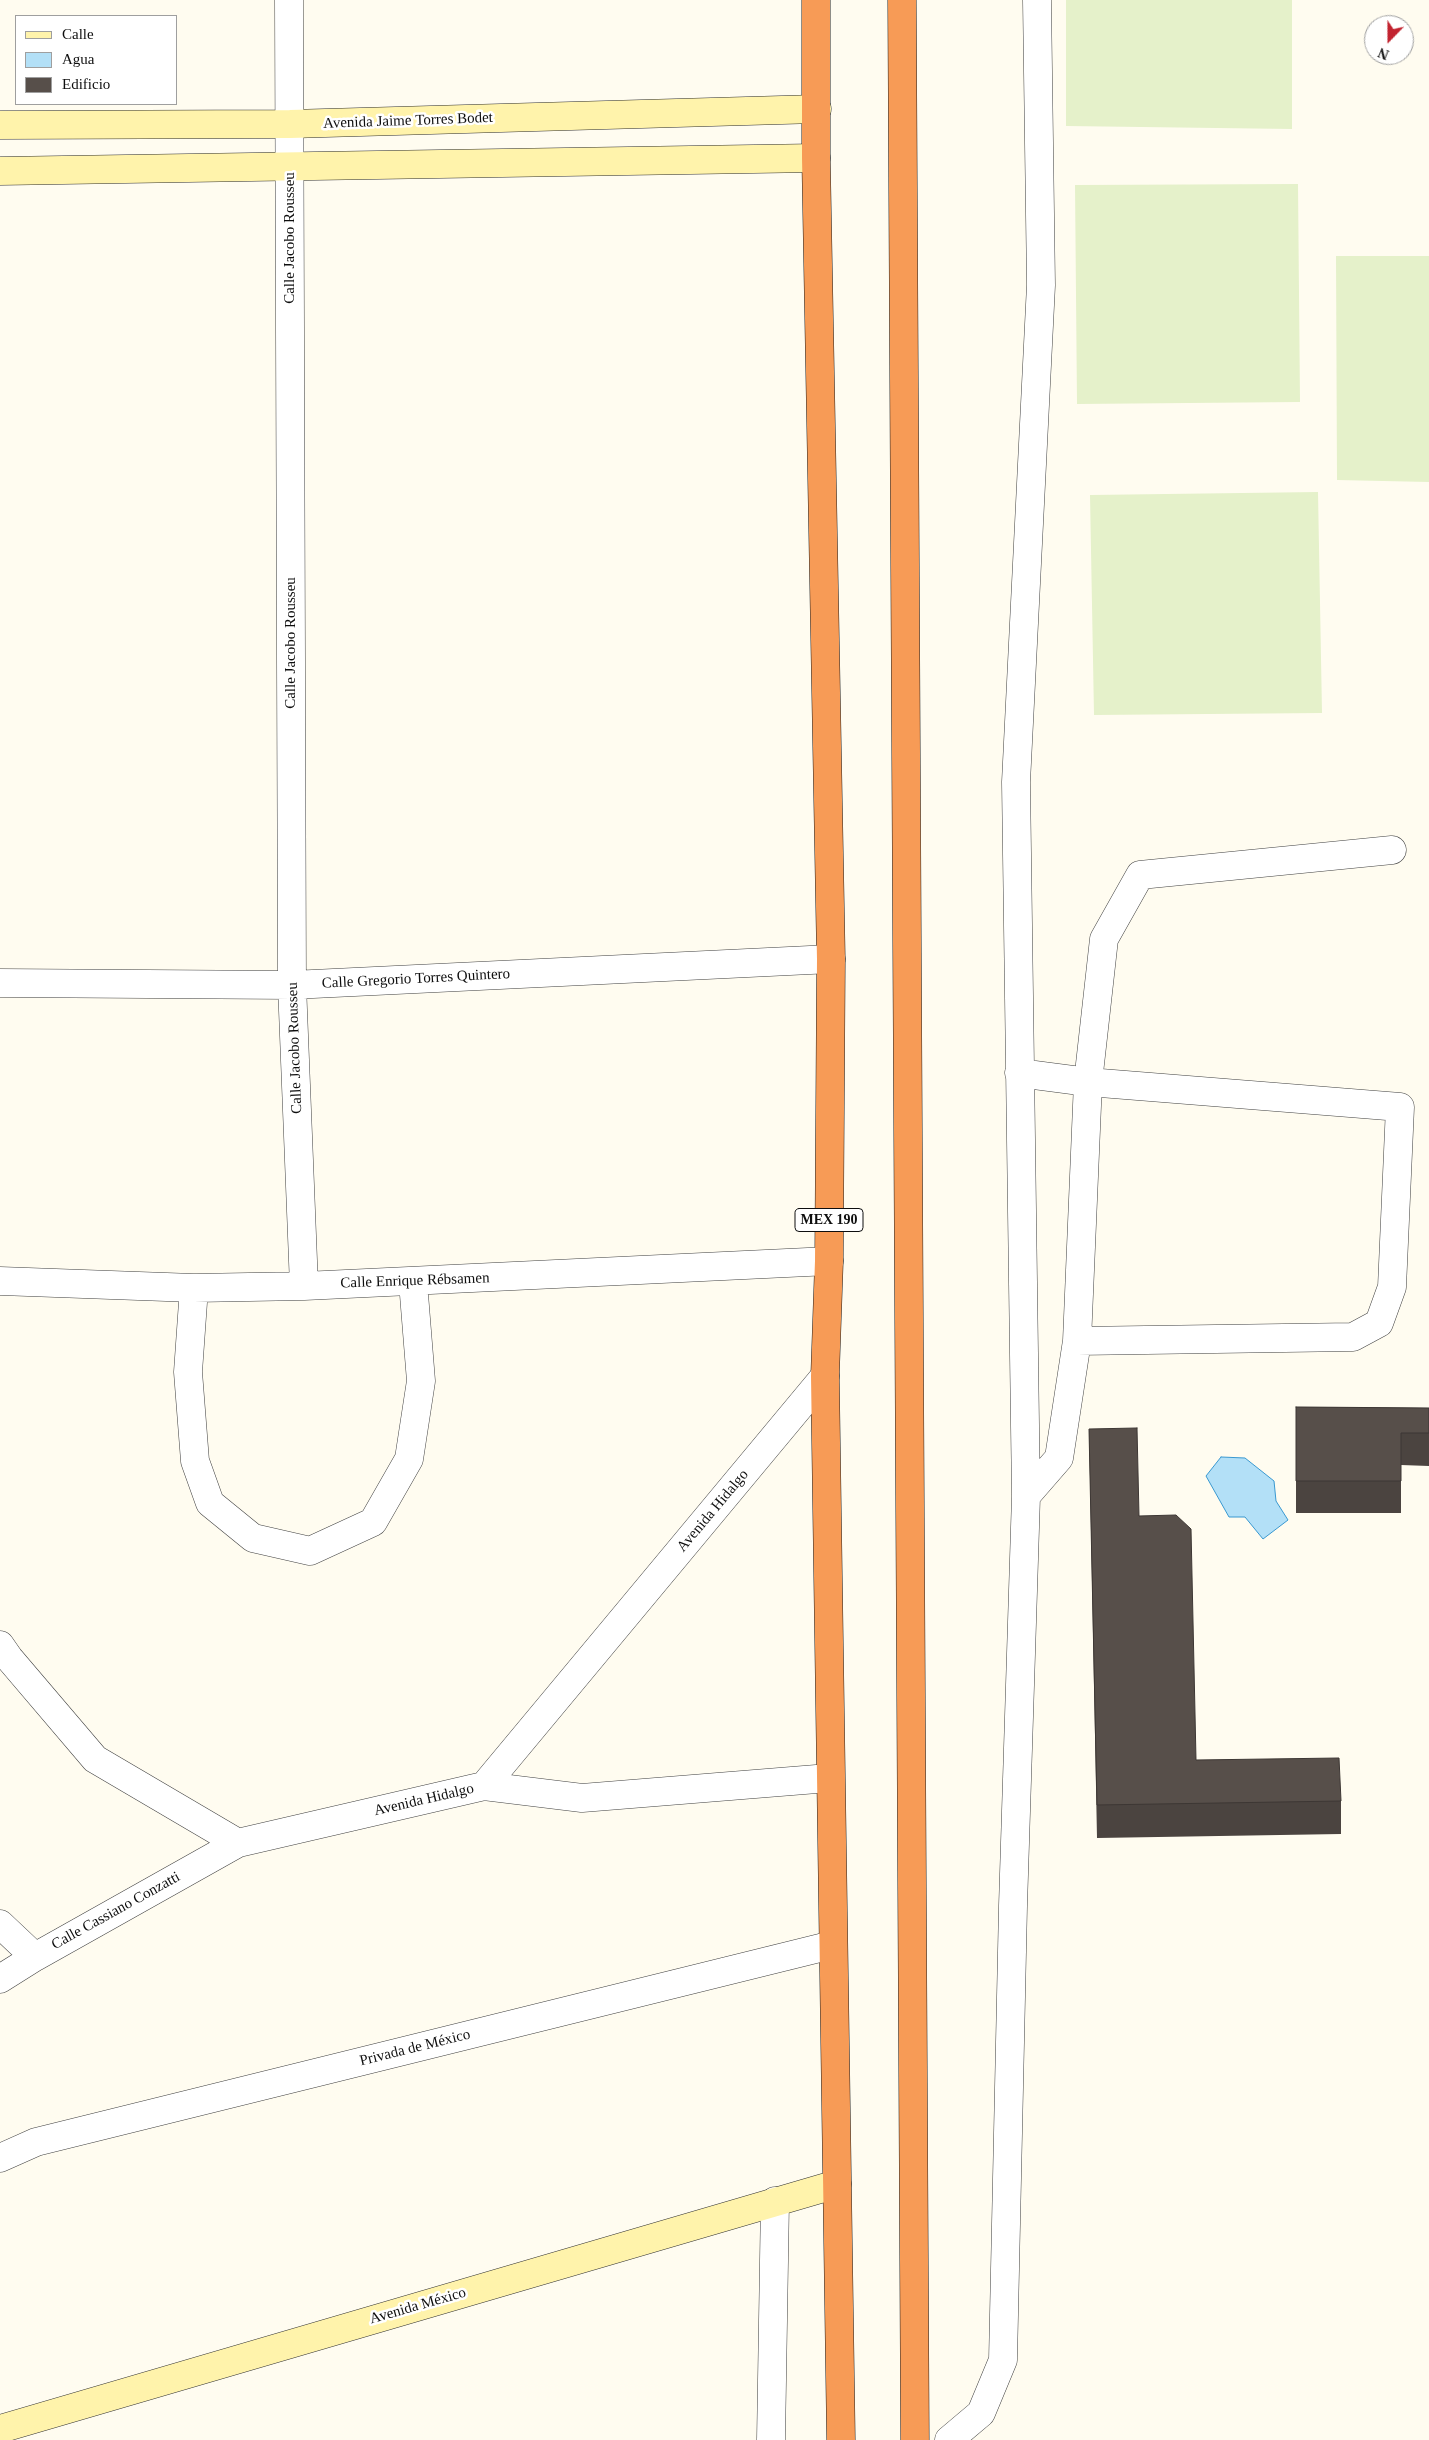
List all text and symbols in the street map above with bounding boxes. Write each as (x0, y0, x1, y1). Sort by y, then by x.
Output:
legend (15, 15, 178, 105)
north arrow (1364, 15, 1414, 65)
text: Calle (62, 26, 94, 42)
text: N (1376, 45, 1391, 62)
text: Agua (62, 51, 95, 67)
text: Edificio (62, 76, 110, 92)
street label: Avenida Jaime Torres Bodet (323, 109, 493, 133)
street label: Calle Jacobo Rousseu (281, 172, 299, 304)
street label: Calle Jacobo Rousseu (282, 577, 300, 709)
street label: Calle Gregorio Torres Quintero (321, 965, 511, 993)
street label: Calle Jacobo Rousseu (284, 982, 306, 1114)
road number: MEX 190 (795, 1208, 863, 1232)
street label: Calle Enrique Rébsamen (340, 1269, 490, 1293)
street label: Avenida Hidalgo (673, 1466, 753, 1556)
street label: Avenida Hidalgo (372, 1780, 476, 1820)
street label: Calle Cassiano Conzatti (49, 1868, 183, 1954)
street label: Privada de México (358, 2026, 472, 2070)
street label: Avenida México (368, 2284, 468, 2328)

